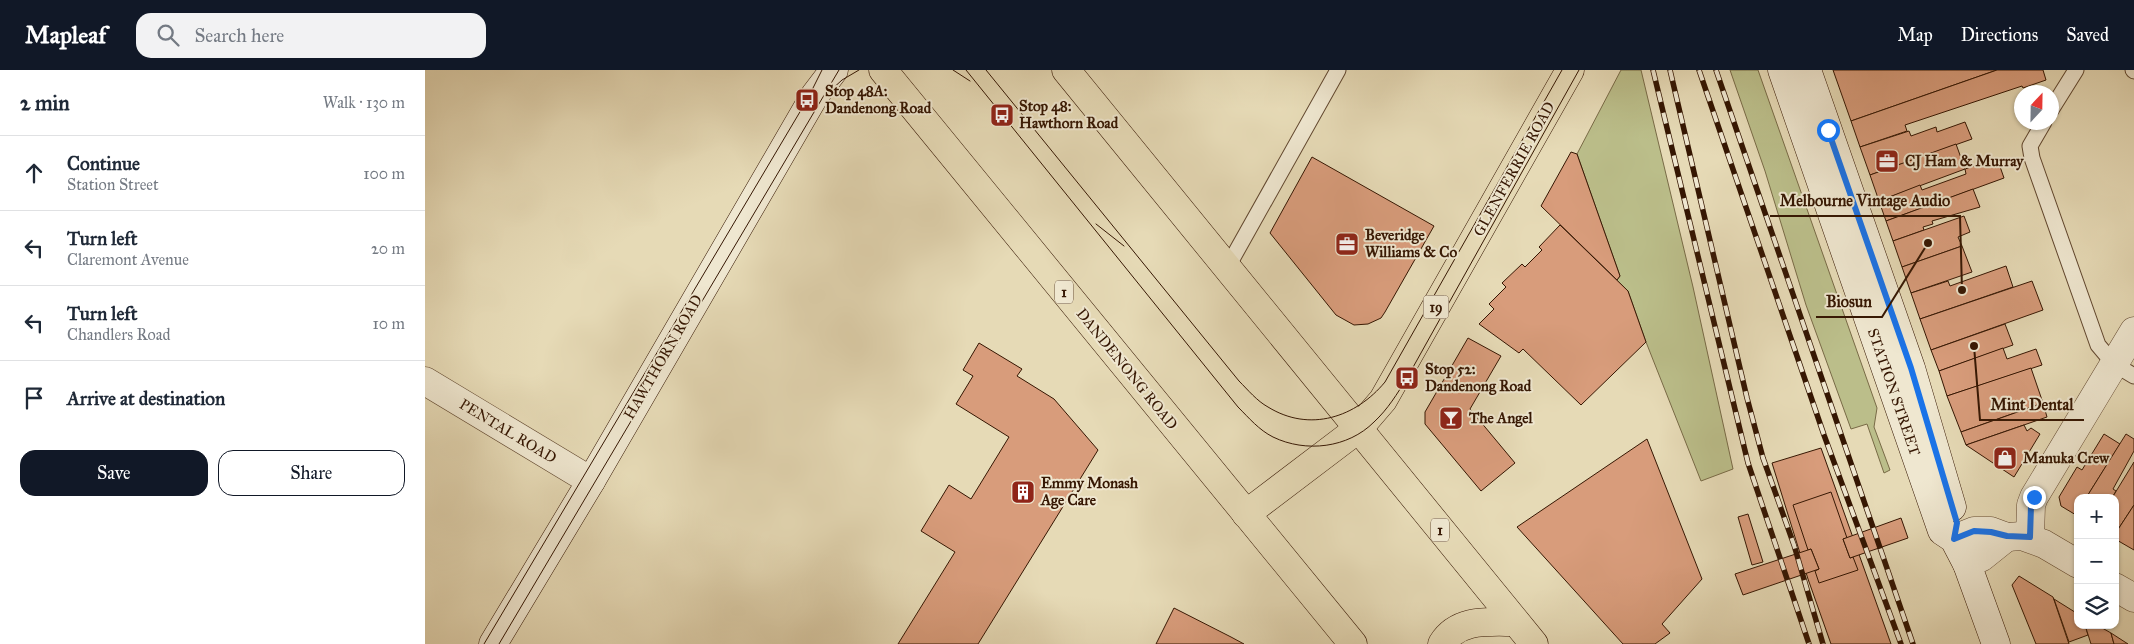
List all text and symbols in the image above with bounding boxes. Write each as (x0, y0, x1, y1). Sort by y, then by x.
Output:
search box (136, 13, 486, 58)
text: Mapleaf (25, 20, 106, 50)
icon: search (154, 21, 182, 49)
text: Search here (194, 24, 284, 47)
text: Map (1897, 24, 1933, 46)
text: Directions (1961, 24, 2038, 46)
text: Saved (2066, 24, 2109, 46)
place label: Stop 48A: Dandenong Road (825, 82, 932, 118)
north arrow (2014, 85, 2059, 130)
bus stop icon: Stop 48A: Dandenong Road (794, 87, 820, 113)
text: 2 min (20, 90, 70, 116)
text: Walk · 130 m (323, 93, 405, 112)
place label: Stop 48: Hawthorn Road (1019, 97, 1119, 132)
street label: GLENFERRIE ROAD (1470, 98, 1559, 239)
bus stop icon: Stop 48: Hawthorn Road (989, 102, 1015, 128)
route start (1817, 119, 1840, 142)
office icon: CJ Ham & Murray (1874, 148, 1900, 174)
text: Continue (67, 152, 140, 175)
place label: CJ Ham & Murray (1905, 152, 2024, 171)
icon: ahead (20, 159, 48, 187)
text: 100 m (363, 164, 405, 183)
text: Station Street (67, 175, 159, 194)
callout: Melbourne Vintage Audio (1770, 185, 1960, 216)
text: Melbourne Vintage Audio (1780, 191, 1950, 211)
place label: Beveridge Williams & Co (1365, 226, 1457, 261)
text: Turn left (67, 227, 137, 250)
office icon: Beveridge Williams & Co (1334, 231, 1360, 257)
icon: left (20, 234, 48, 262)
text: 20 m (371, 239, 405, 258)
text: Claremont Avenue (67, 250, 189, 269)
road number: 1 (1055, 280, 1073, 303)
callout: Biosun (1816, 286, 1882, 317)
street label: HAWTHORN ROAD (620, 291, 706, 423)
text: Biosun (1826, 292, 1872, 311)
road number: 19 (1423, 296, 1449, 318)
text: Turn left (67, 302, 137, 325)
street label: DANDENONG ROAD (1073, 305, 1182, 433)
icon: left (20, 309, 48, 337)
text: 10 m (373, 314, 405, 333)
text: Chandlers Road (67, 325, 171, 344)
street label: STATION STREET (1864, 326, 1924, 458)
place label: Stop 52: Dandenong Road (1425, 360, 1532, 396)
bus stop icon: Stop 52: Dandenong Road (1394, 365, 1420, 391)
icon: arrive (20, 384, 48, 412)
text: Arrive at destination (67, 387, 225, 410)
callout: Mint Dental (1980, 389, 2084, 420)
street label: PENTAL ROAD (456, 395, 560, 467)
text: Mint Dental (1990, 395, 2074, 414)
bar icon: The Angel (1438, 405, 1464, 431)
place label: The Angel (1468, 409, 1534, 428)
shop icon: Manuka Crew (1992, 445, 2018, 471)
place label: Manuka Crew (2023, 449, 2110, 467)
button: Save (20, 450, 208, 496)
button: Share (218, 450, 405, 496)
place label: Emmy Monash Age Care (1040, 474, 1139, 510)
building icon: Emmy Monash Age Care (1010, 479, 1036, 505)
route end (2023, 486, 2046, 509)
map controls (2074, 494, 2119, 629)
button: + (2074, 494, 2119, 539)
road number: 1 (1431, 518, 1449, 542)
button: − (2074, 539, 2119, 584)
button: layers (2074, 584, 2119, 629)

